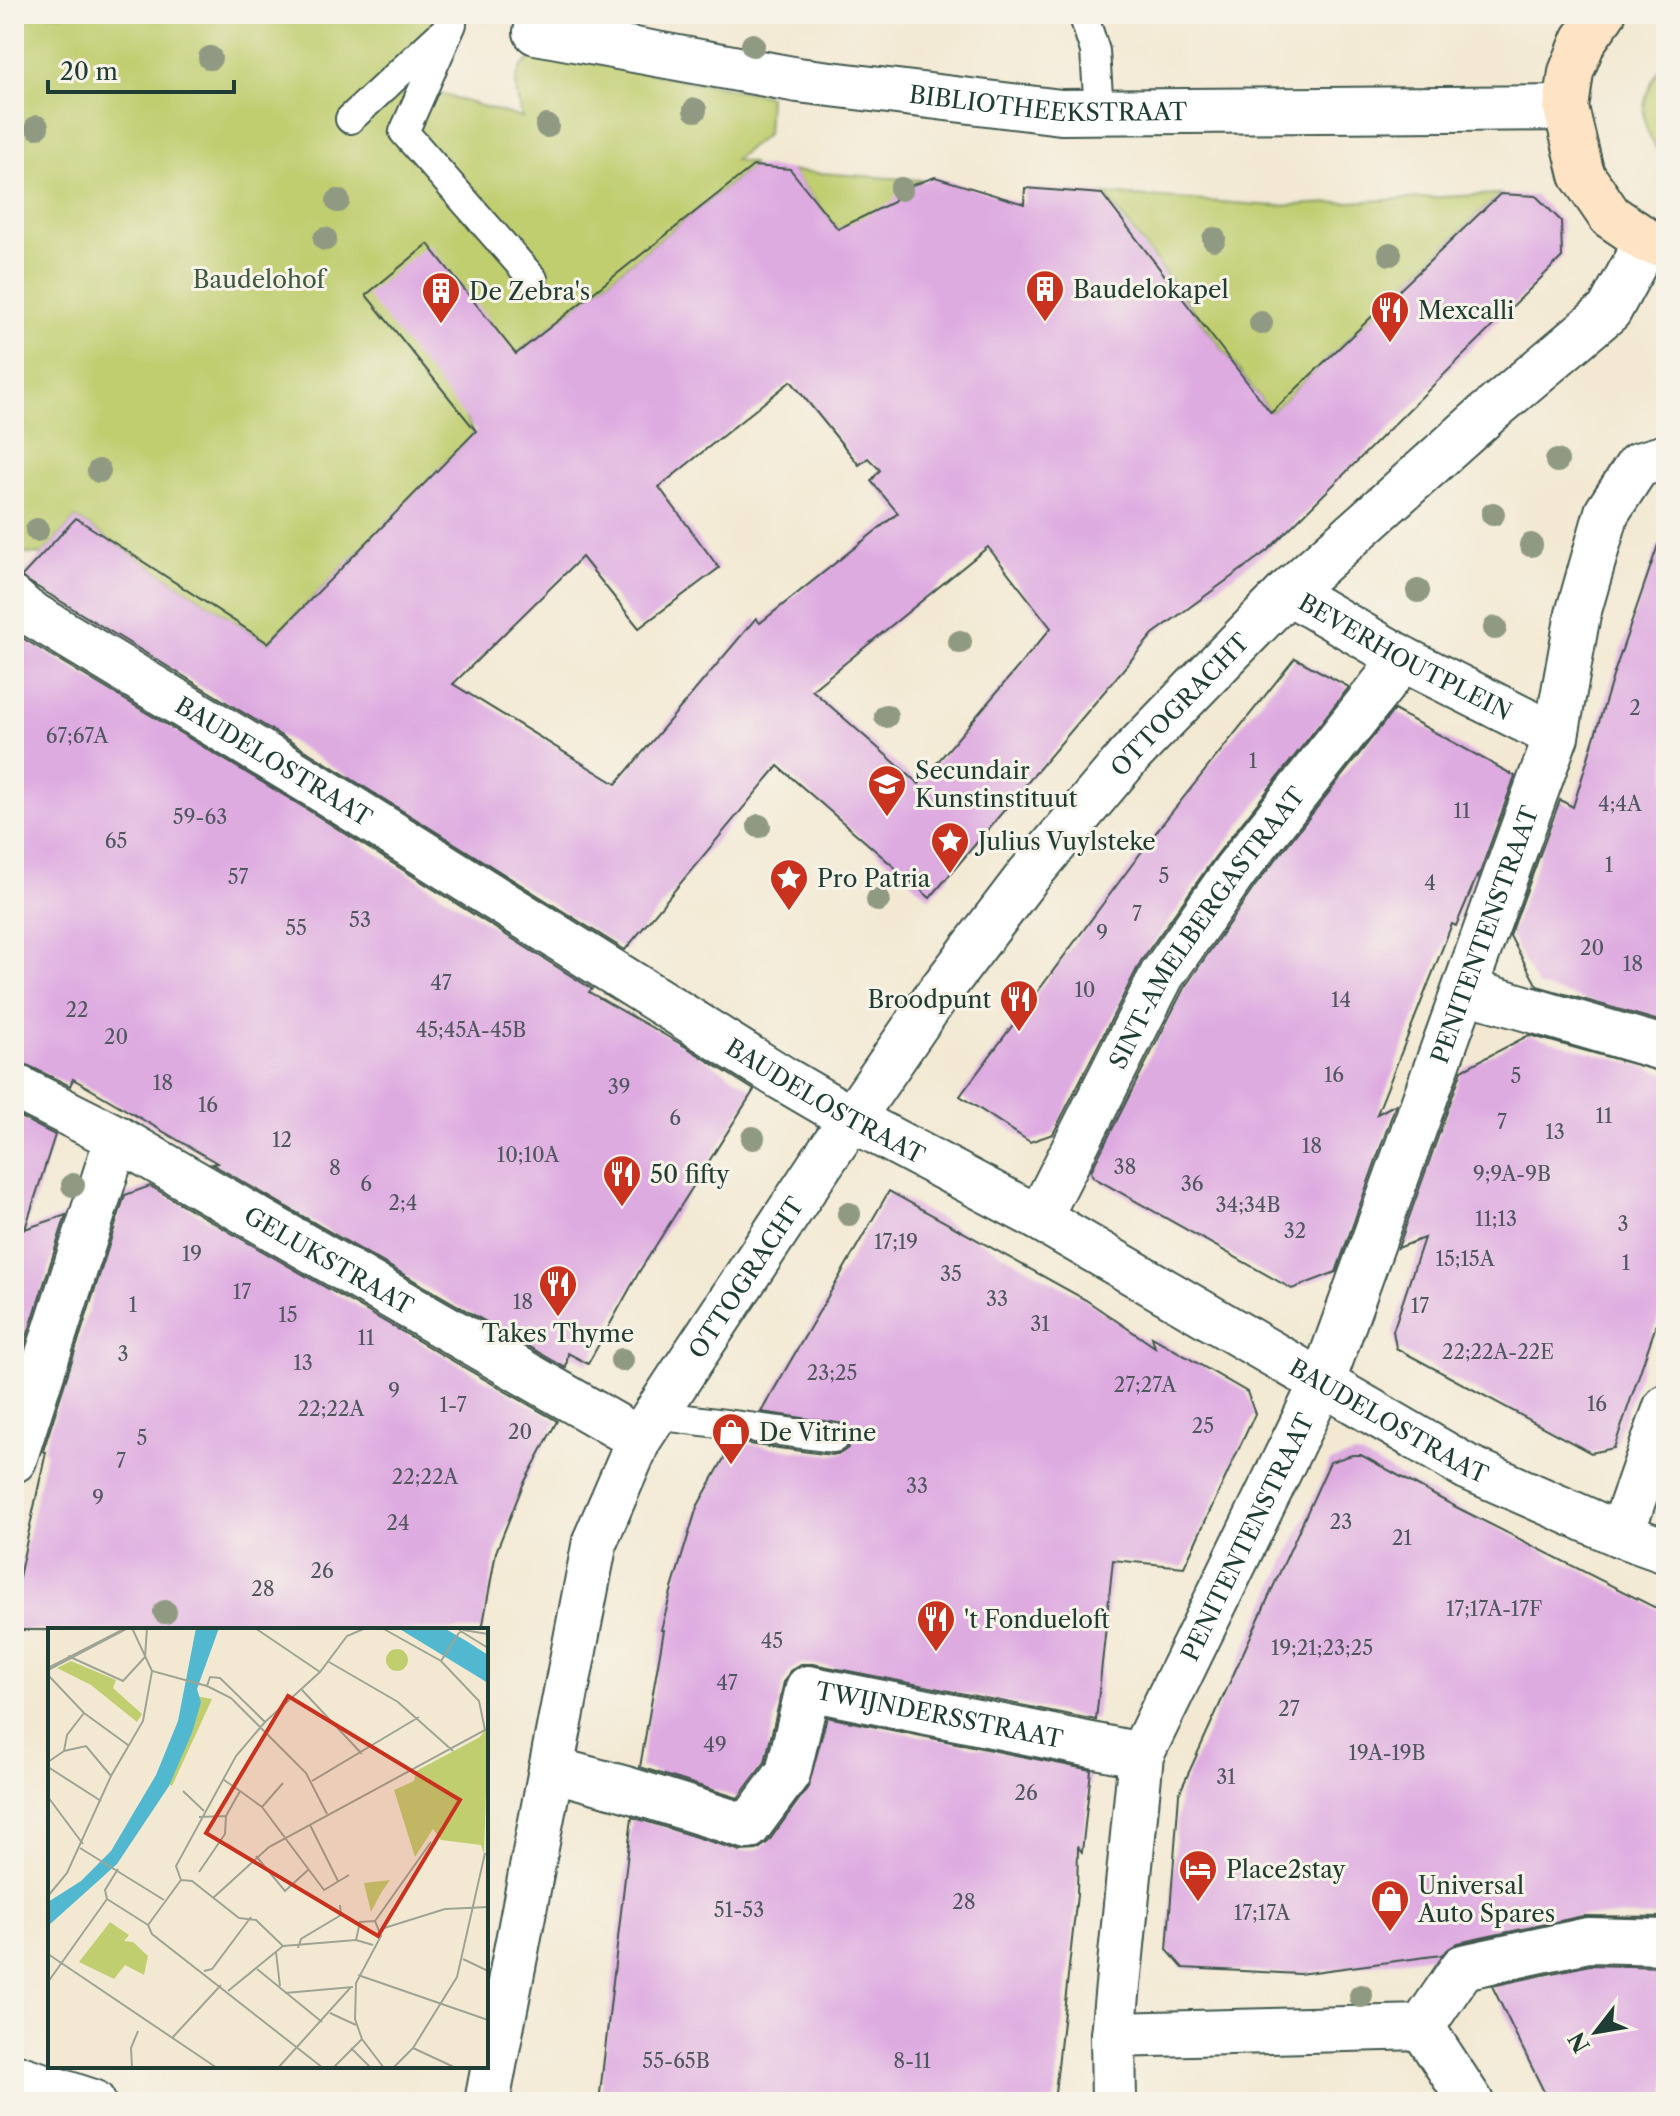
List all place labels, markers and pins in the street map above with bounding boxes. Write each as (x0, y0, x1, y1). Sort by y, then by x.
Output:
building icon: Baudelokapel (1024, 268, 1066, 323)
building icon: De Zebra's (420, 270, 462, 325)
place label: Baudelokapel (1073, 275, 1229, 304)
place label: De Zebra's (469, 277, 590, 306)
restaurant icon: Mexcalli (1369, 289, 1411, 344)
place label: Mexcalli (1418, 296, 1514, 325)
place label: Secundair Kunstinstituut (915, 756, 1078, 813)
school or university icon: Secundair Kunstinstituut (866, 763, 908, 818)
place icon: Julius Vuylsteke (929, 820, 971, 875)
place label: Julius Vuylsteke (974, 827, 1156, 856)
place icon: Pro Patria (768, 857, 810, 912)
place label: Pro Patria (817, 864, 931, 893)
restaurant icon: Broodpunt (998, 978, 1040, 1033)
place label: Broodpunt (867, 985, 992, 1014)
restaurant icon: 50 fifty (601, 1153, 643, 1208)
place label: 50 fifty (650, 1160, 730, 1189)
restaurant icon: Takes Thyme (537, 1263, 579, 1318)
place label: Takes Thyme (482, 1319, 634, 1348)
shop icon: De Vitrine (710, 1411, 752, 1466)
place label: De Vitrine (759, 1418, 876, 1447)
restaurant icon: 't Fondueloft (915, 1598, 957, 1653)
place label: 't Fondueloft (964, 1605, 1110, 1634)
hotel icon: Place2stay (1177, 1848, 1219, 1903)
place label: Place2stay (1226, 1855, 1346, 1884)
place label: Universal Auto Spares (1417, 1871, 1555, 1928)
shop icon: Universal Auto Spares (1369, 1878, 1411, 1933)

